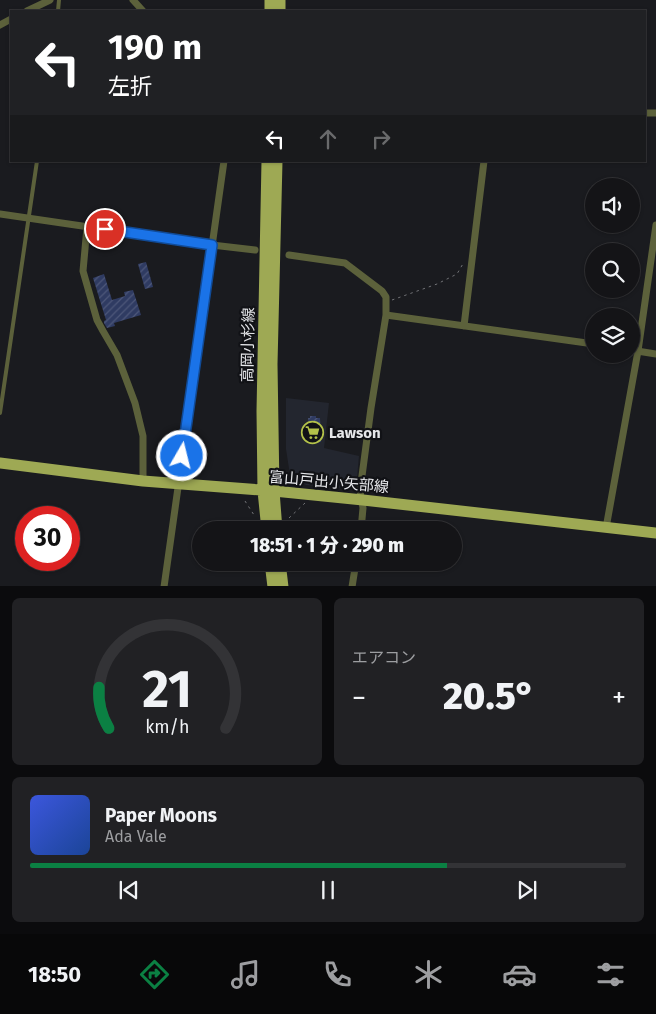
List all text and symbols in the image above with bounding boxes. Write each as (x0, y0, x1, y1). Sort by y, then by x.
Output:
text: 190 m (108, 26, 202, 68)
icon: left (25, 30, 90, 95)
text: 左折 (108, 73, 152, 100)
icon: left (261, 125, 289, 153)
icon: ahead (314, 125, 342, 153)
icon: right (367, 125, 395, 153)
map controls (585, 178, 640, 363)
button: sound (585, 178, 640, 233)
pin (84, 208, 126, 250)
icon: arrive (91, 215, 119, 243)
button: search (585, 243, 640, 298)
street label: 高岡小杉線 (238, 307, 258, 383)
button: layers (585, 308, 640, 363)
supermarket icon: Lawson (301, 421, 325, 445)
place label: Lawson (329, 424, 381, 442)
position arrow (155, 429, 207, 481)
street label: 富山戸出小矢部線 (268, 468, 390, 496)
speed limit sign: 30 (15, 506, 80, 571)
text: 18:51 · 1 分 · 290 m (250, 534, 404, 557)
text: エアコン (352, 648, 416, 667)
text: 21 (142, 658, 192, 721)
text: 20.5° (443, 673, 535, 719)
text: − (352, 681, 366, 714)
text: + (612, 681, 626, 714)
text: km/h (145, 716, 189, 738)
text: Paper Moons (105, 804, 217, 827)
text: Ada Vale (105, 827, 167, 846)
icon: previous (115, 876, 143, 904)
icon: pause (314, 876, 342, 904)
icon: next (513, 876, 541, 904)
icon: directions (137, 957, 172, 992)
icon: music (228, 957, 263, 992)
icon: phone (320, 957, 355, 992)
icon: climate (411, 957, 446, 992)
icon: car (502, 957, 537, 992)
icon: filters (593, 957, 628, 992)
text: 18:50 (28, 961, 81, 988)

